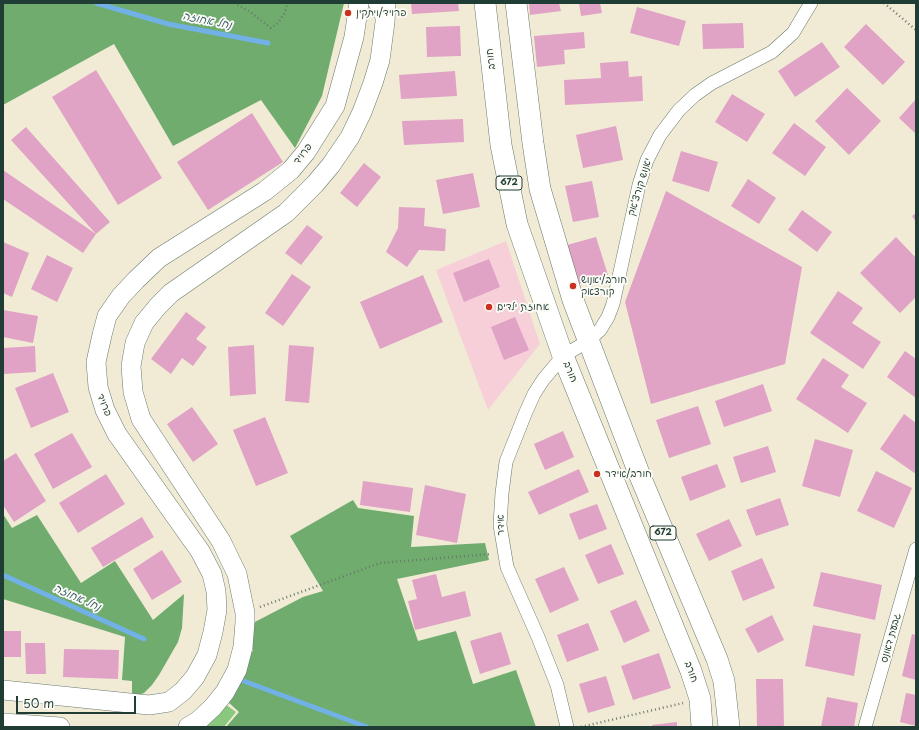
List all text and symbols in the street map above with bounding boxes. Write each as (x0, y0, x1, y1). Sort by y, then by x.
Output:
place label: פרויד/ויתקין (356, 7, 406, 19)
marker: פרויד/ויתקין (343, 8, 353, 18)
water label: נחל אחוזה (181, 10, 233, 32)
street label: חורב (484, 48, 498, 70)
street label: פרויד (291, 141, 315, 167)
street label: יאנוש קורצ'אק (626, 157, 654, 217)
road number: 672 (496, 176, 522, 190)
place label: חורב/יאנוש קורצאק (581, 274, 627, 298)
marker: חורב/יאנוש קורצאק (568, 281, 578, 291)
place label: אחוזת ילדים (497, 301, 549, 313)
marker: אחוזת ילדים (484, 302, 494, 312)
street label: חורב (560, 360, 580, 384)
street label: פרויד (94, 392, 114, 418)
place label: חורב/אידר (605, 468, 652, 480)
marker: חורב/אידר (592, 469, 602, 479)
street label: אידר (495, 514, 507, 536)
road number: 672 (650, 526, 676, 540)
water label: נחל אחוזה (52, 582, 102, 614)
street label: גבעת דאונס (878, 612, 904, 664)
street label: חורב (682, 660, 700, 684)
scale bar (18, 688, 138, 714)
text: 50 m (23, 694, 54, 712)

